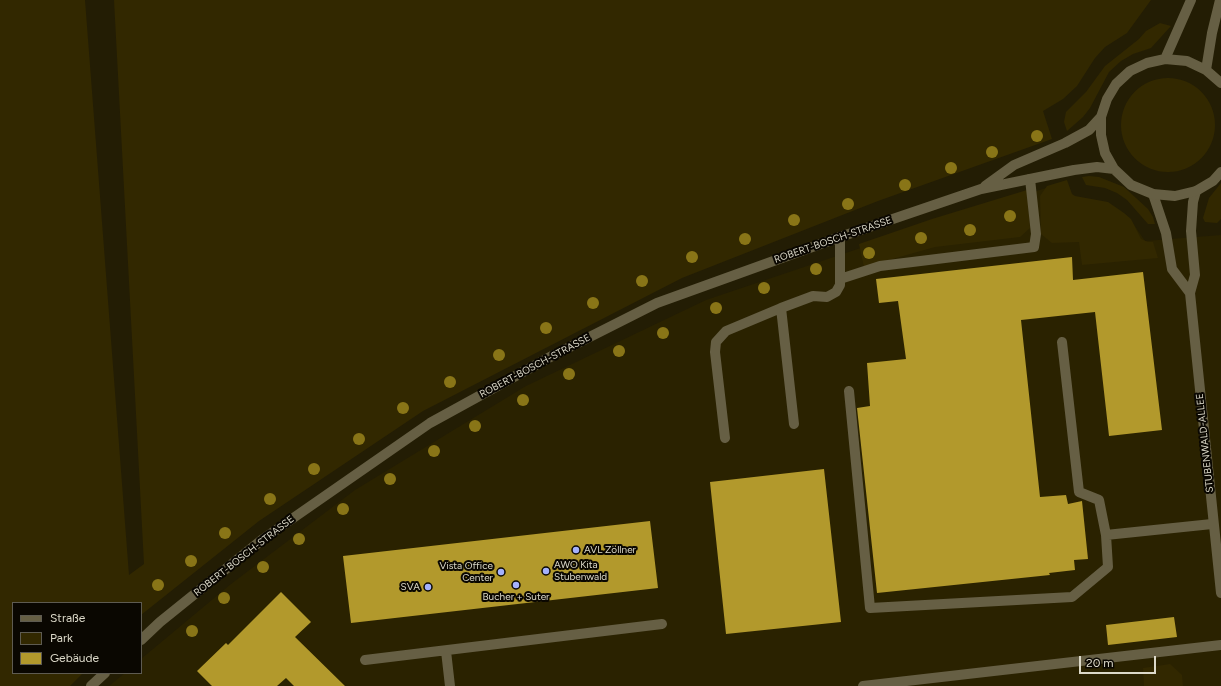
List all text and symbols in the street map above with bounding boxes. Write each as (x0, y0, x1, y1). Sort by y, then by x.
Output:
street label: ROBERT-BOSCH-STRASSE (773, 214, 893, 266)
street label: ROBERT-BOSCH-STRASSE (478, 332, 592, 400)
street label: STUBENWALD-ALLEE (1194, 393, 1216, 493)
street label: ROBERT-BOSCH-STRASSE (192, 513, 296, 599)
place label: AVL Zöllner (584, 544, 636, 556)
marker: AVL Zöllner (571, 545, 581, 555)
place label: AWO Kita Stubenwald (554, 559, 607, 582)
place label: Vista Office Center (439, 560, 493, 584)
marker: AWO Kita Stubenwald (541, 566, 551, 576)
marker: Vista Office Center (496, 567, 506, 577)
marker: Bucher + Suter (511, 580, 521, 590)
place label: SVA (401, 581, 420, 593)
marker: SVA (423, 582, 433, 592)
place label: Bucher + Suter (482, 591, 550, 603)
legend (12, 602, 142, 674)
text: Straße (50, 611, 85, 625)
text: Park (50, 631, 73, 645)
scale bar (1081, 648, 1158, 674)
text: Gebäude (50, 651, 99, 665)
text: 20 m (1086, 656, 1114, 670)

